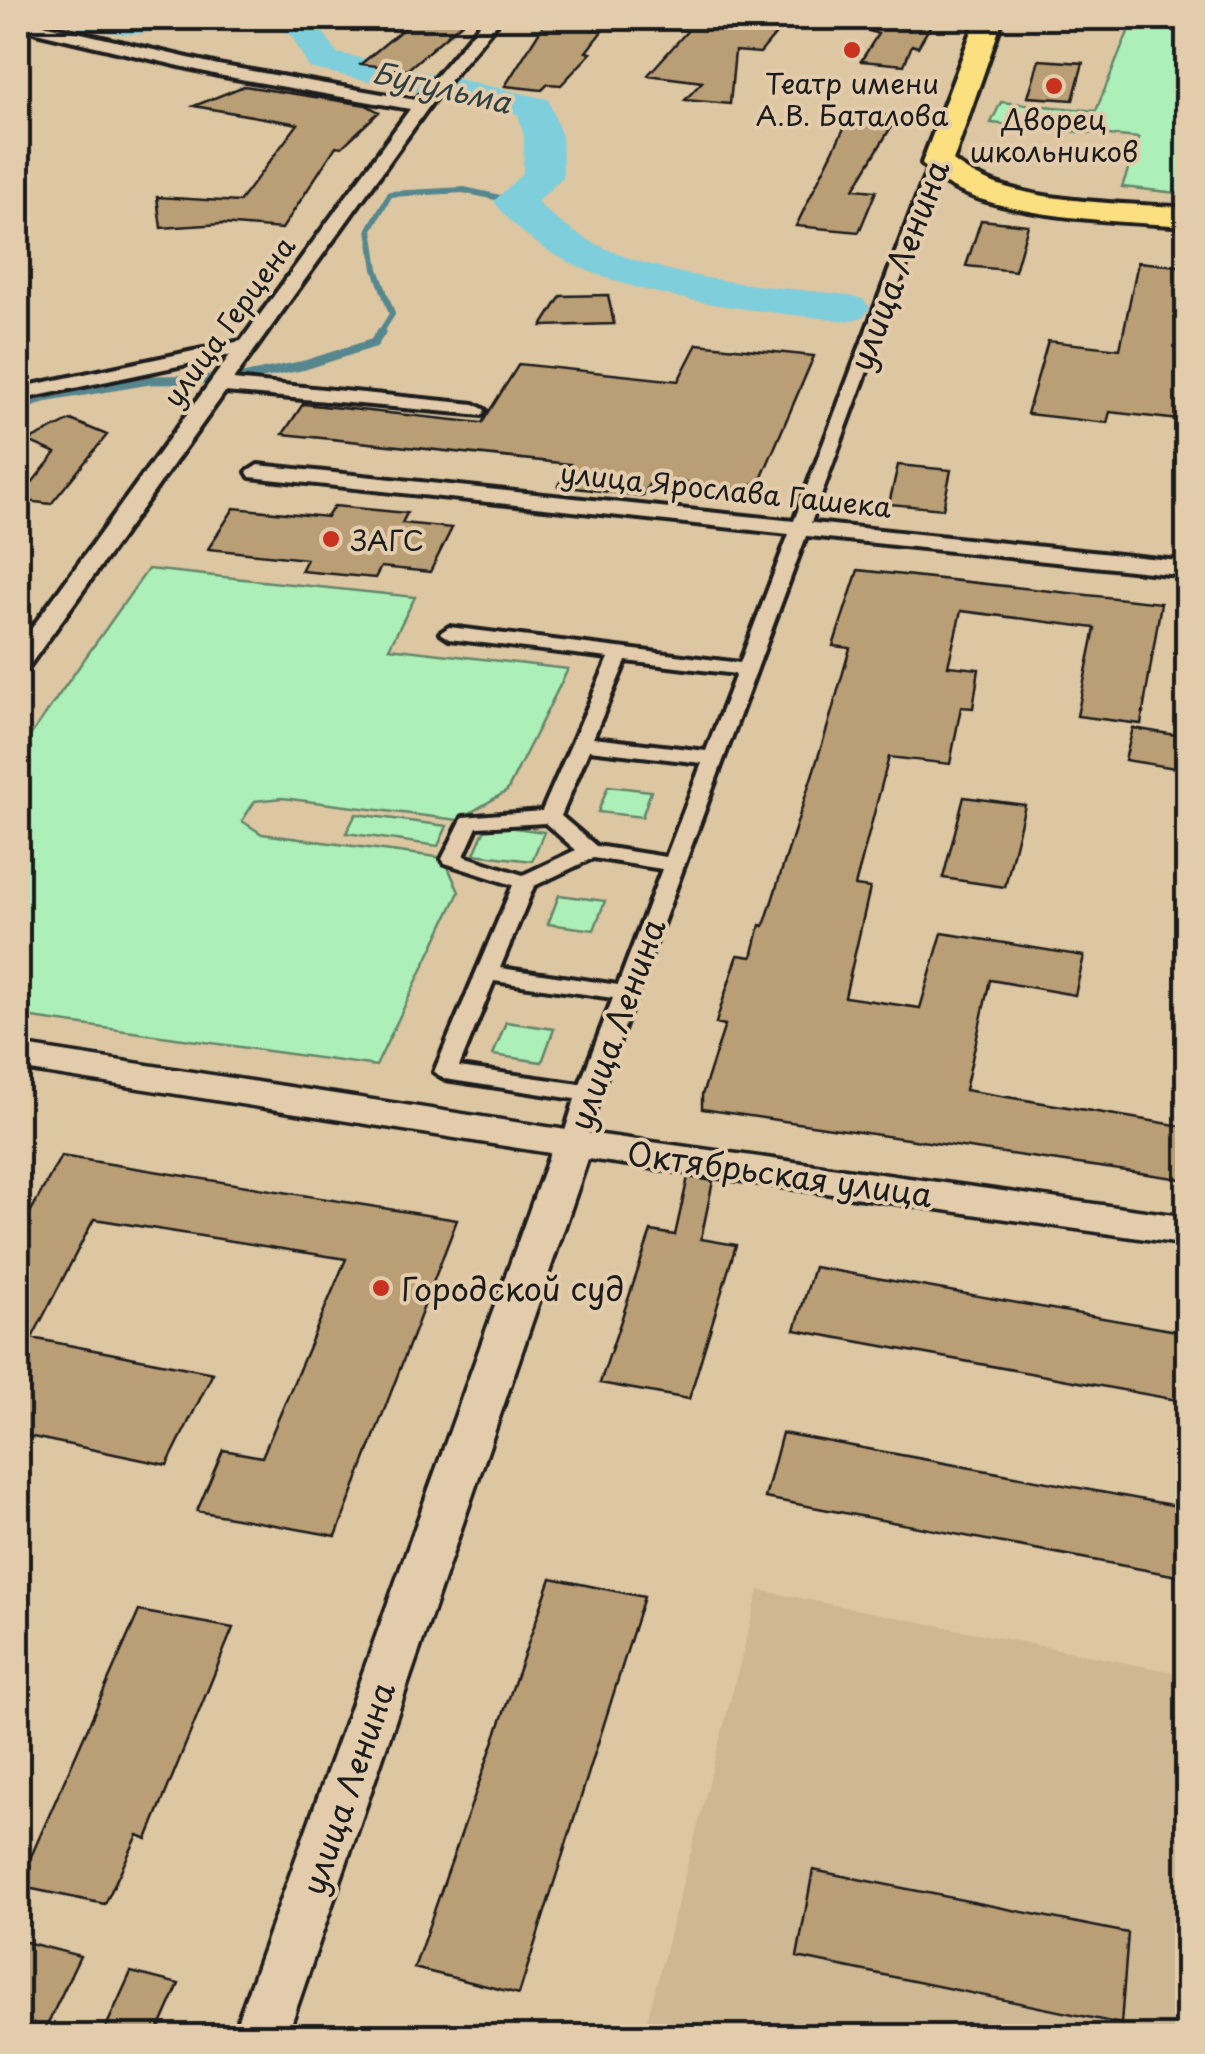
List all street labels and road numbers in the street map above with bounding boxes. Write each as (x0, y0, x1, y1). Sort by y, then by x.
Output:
street label: улица Ленина (836, 153, 960, 377)
street label: улица Герцена (151, 226, 305, 415)
street label: улица Ярослава Гашека (558, 450, 894, 528)
street label: улица Ленина (555, 911, 677, 1137)
street label: Октябрьская улица (624, 1128, 936, 1218)
street label: улица Ленина (288, 1675, 406, 1901)

